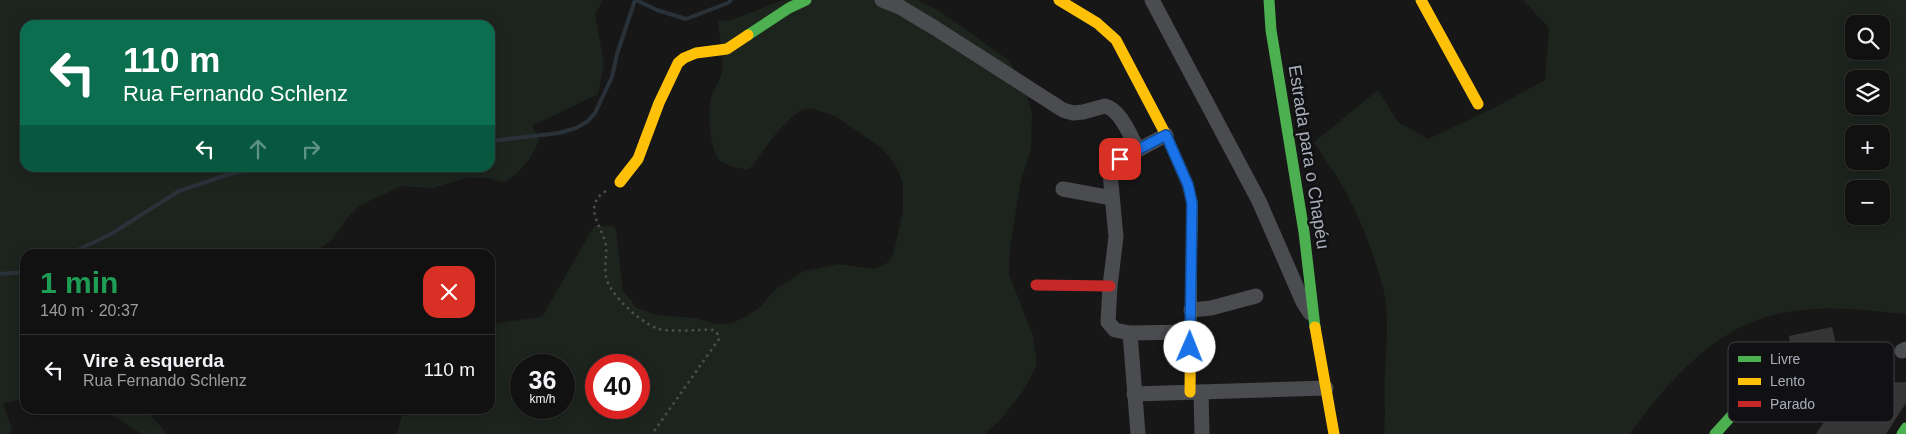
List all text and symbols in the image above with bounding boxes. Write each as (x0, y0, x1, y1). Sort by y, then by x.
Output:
map controls (1845, 15, 1890, 225)
button: search (1845, 15, 1890, 60)
icon: left (40, 40, 105, 105)
text: 110 m (123, 40, 220, 79)
street label: Estrada para o Chapéu (1285, 64, 1333, 250)
button: layers (1845, 70, 1890, 115)
text: Rua Fernando Schlenz (123, 81, 348, 106)
button: + (1845, 125, 1890, 170)
icon: left (191, 135, 219, 163)
icon: ahead (244, 135, 272, 163)
icon: right (297, 135, 325, 163)
pin (1099, 138, 1141, 180)
icon: arrive (1106, 145, 1134, 173)
button: − (1845, 180, 1890, 225)
text: 1 min (40, 266, 118, 299)
button: close (423, 266, 475, 318)
text: 140 m · 20:37 (40, 302, 139, 319)
position arrow (1163, 320, 1215, 372)
legend (1728, 342, 1894, 422)
text: Vire à esquerda (83, 350, 224, 371)
text: Livre (1770, 351, 1801, 367)
speed limit sign: 40 (585, 354, 650, 419)
icon: left (40, 356, 68, 384)
text: 110 m (424, 359, 475, 380)
text: 36 (529, 366, 556, 394)
text: Rua Fernando Schlenz (83, 372, 247, 389)
text: Lento (1770, 373, 1805, 389)
text: km/h (529, 392, 556, 406)
text: Parado (1770, 396, 1815, 412)

